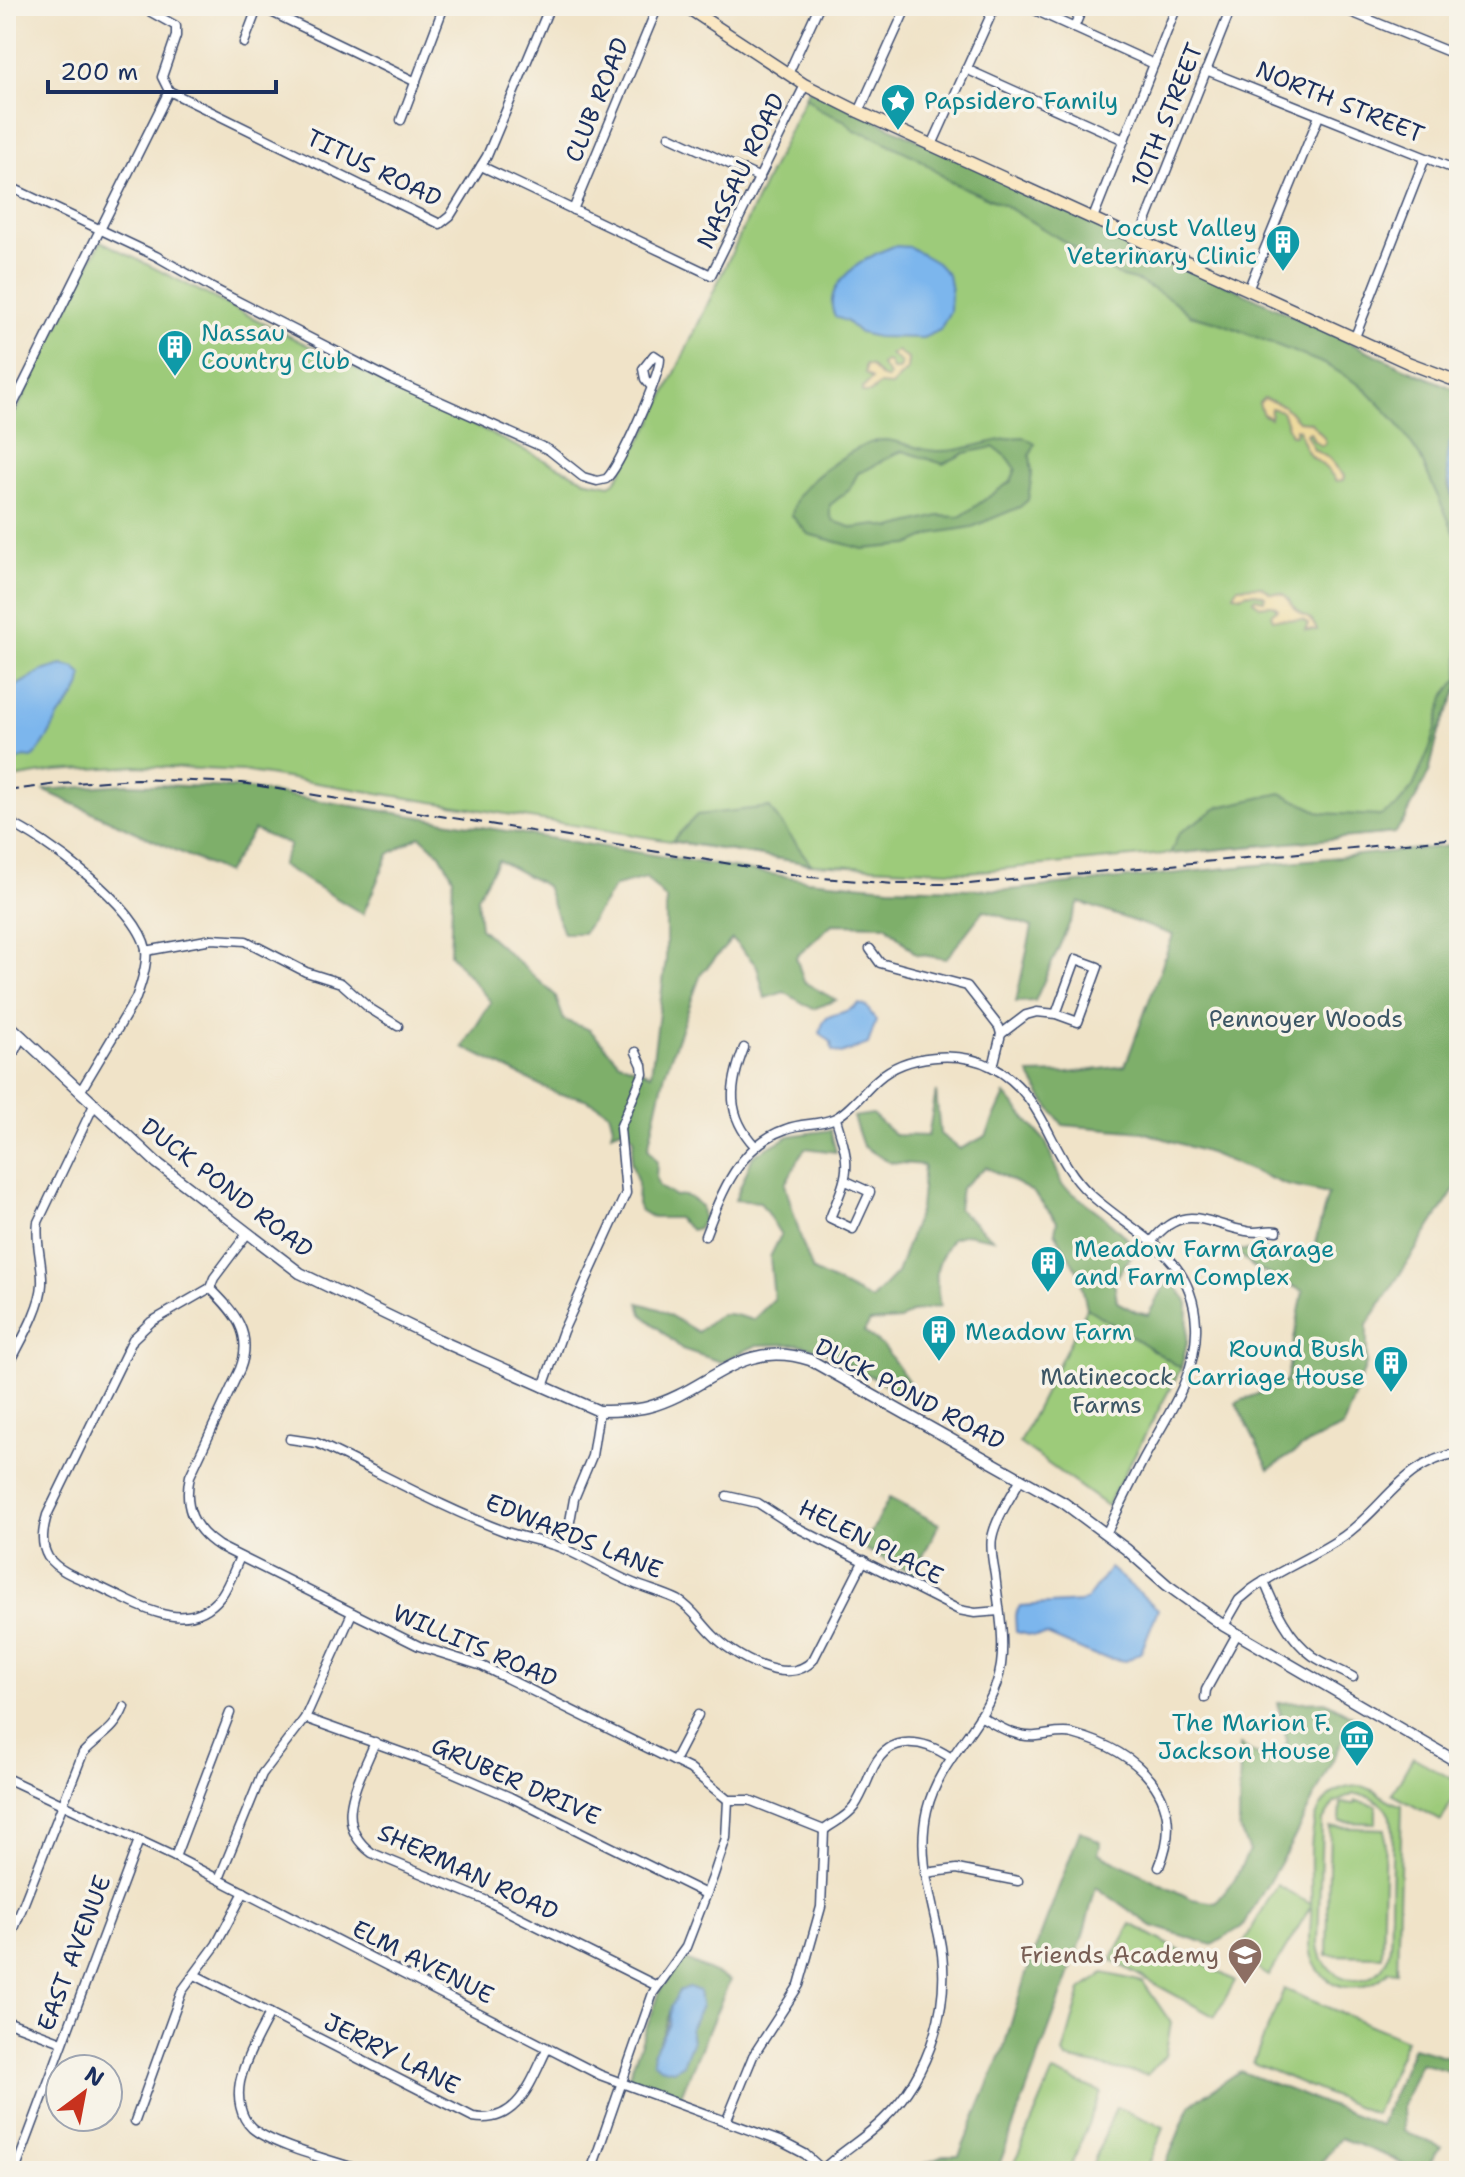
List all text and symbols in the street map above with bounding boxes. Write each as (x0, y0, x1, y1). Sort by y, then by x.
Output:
street label: CLUB ROAD (557, 33, 637, 167)
street label: 10TH STREET (1124, 38, 1211, 192)
scale bar (48, 44, 276, 94)
street label: NORTH STREET (1251, 54, 1429, 150)
text: 200 m (60, 56, 138, 88)
place icon: Papsidero Family (879, 82, 917, 132)
place label: Papsidero Family (924, 85, 1118, 117)
street label: NASSAU ROAD (689, 88, 793, 254)
street label: TITUS ROAD (301, 121, 447, 215)
place label: Locust Valley Veterinary Clinic (1067, 212, 1257, 272)
building icon: Locust Valley Veterinary Clinic (1264, 223, 1302, 273)
place label: Nassau Country Club (201, 317, 350, 377)
building icon: Nassau Country Club (156, 328, 194, 378)
park label: Pennoyer Woods (1209, 1003, 1403, 1035)
street label: DUCK POND ROAD (134, 1111, 320, 1265)
place label: Meadow Farm Garage and Farm Complex (1074, 1233, 1335, 1293)
building icon: Meadow Farm Garage and Farm Complex (1029, 1244, 1067, 1294)
building icon: Meadow Farm (920, 1313, 958, 1363)
place label: Meadow Farm (965, 1316, 1132, 1348)
street label: DUCK POND ROAD (810, 1330, 1010, 1458)
place label: Round Bush Carriage House (1187, 1333, 1365, 1393)
building icon: Round Bush Carriage House (1372, 1344, 1410, 1394)
park label: Matinecock Farms (1040, 1361, 1174, 1421)
street label: EDWARDS LANE (481, 1486, 667, 1586)
street label: HELEN PLACE (793, 1492, 949, 1592)
street label: WILLITS ROAD (388, 1597, 562, 1695)
place label: The Marion F. Jackson House (1158, 1707, 1331, 1767)
museum icon: The Marion F. Jackson House (1338, 1718, 1376, 1768)
street label: GRUBER DRIVE (426, 1729, 606, 1833)
street label: SHERMAN ROAD (373, 1816, 563, 1928)
street label: EAST AVENUE (30, 1871, 118, 2035)
street label: ELM AVENUE (347, 1913, 499, 2011)
school or university icon: Friends Academy (1226, 1936, 1264, 1986)
place label: Friends Academy (1020, 1939, 1219, 1971)
street label: JERRY LANE (318, 2006, 466, 2102)
north arrow (44, 2053, 124, 2133)
text: N (79, 2060, 109, 2093)

